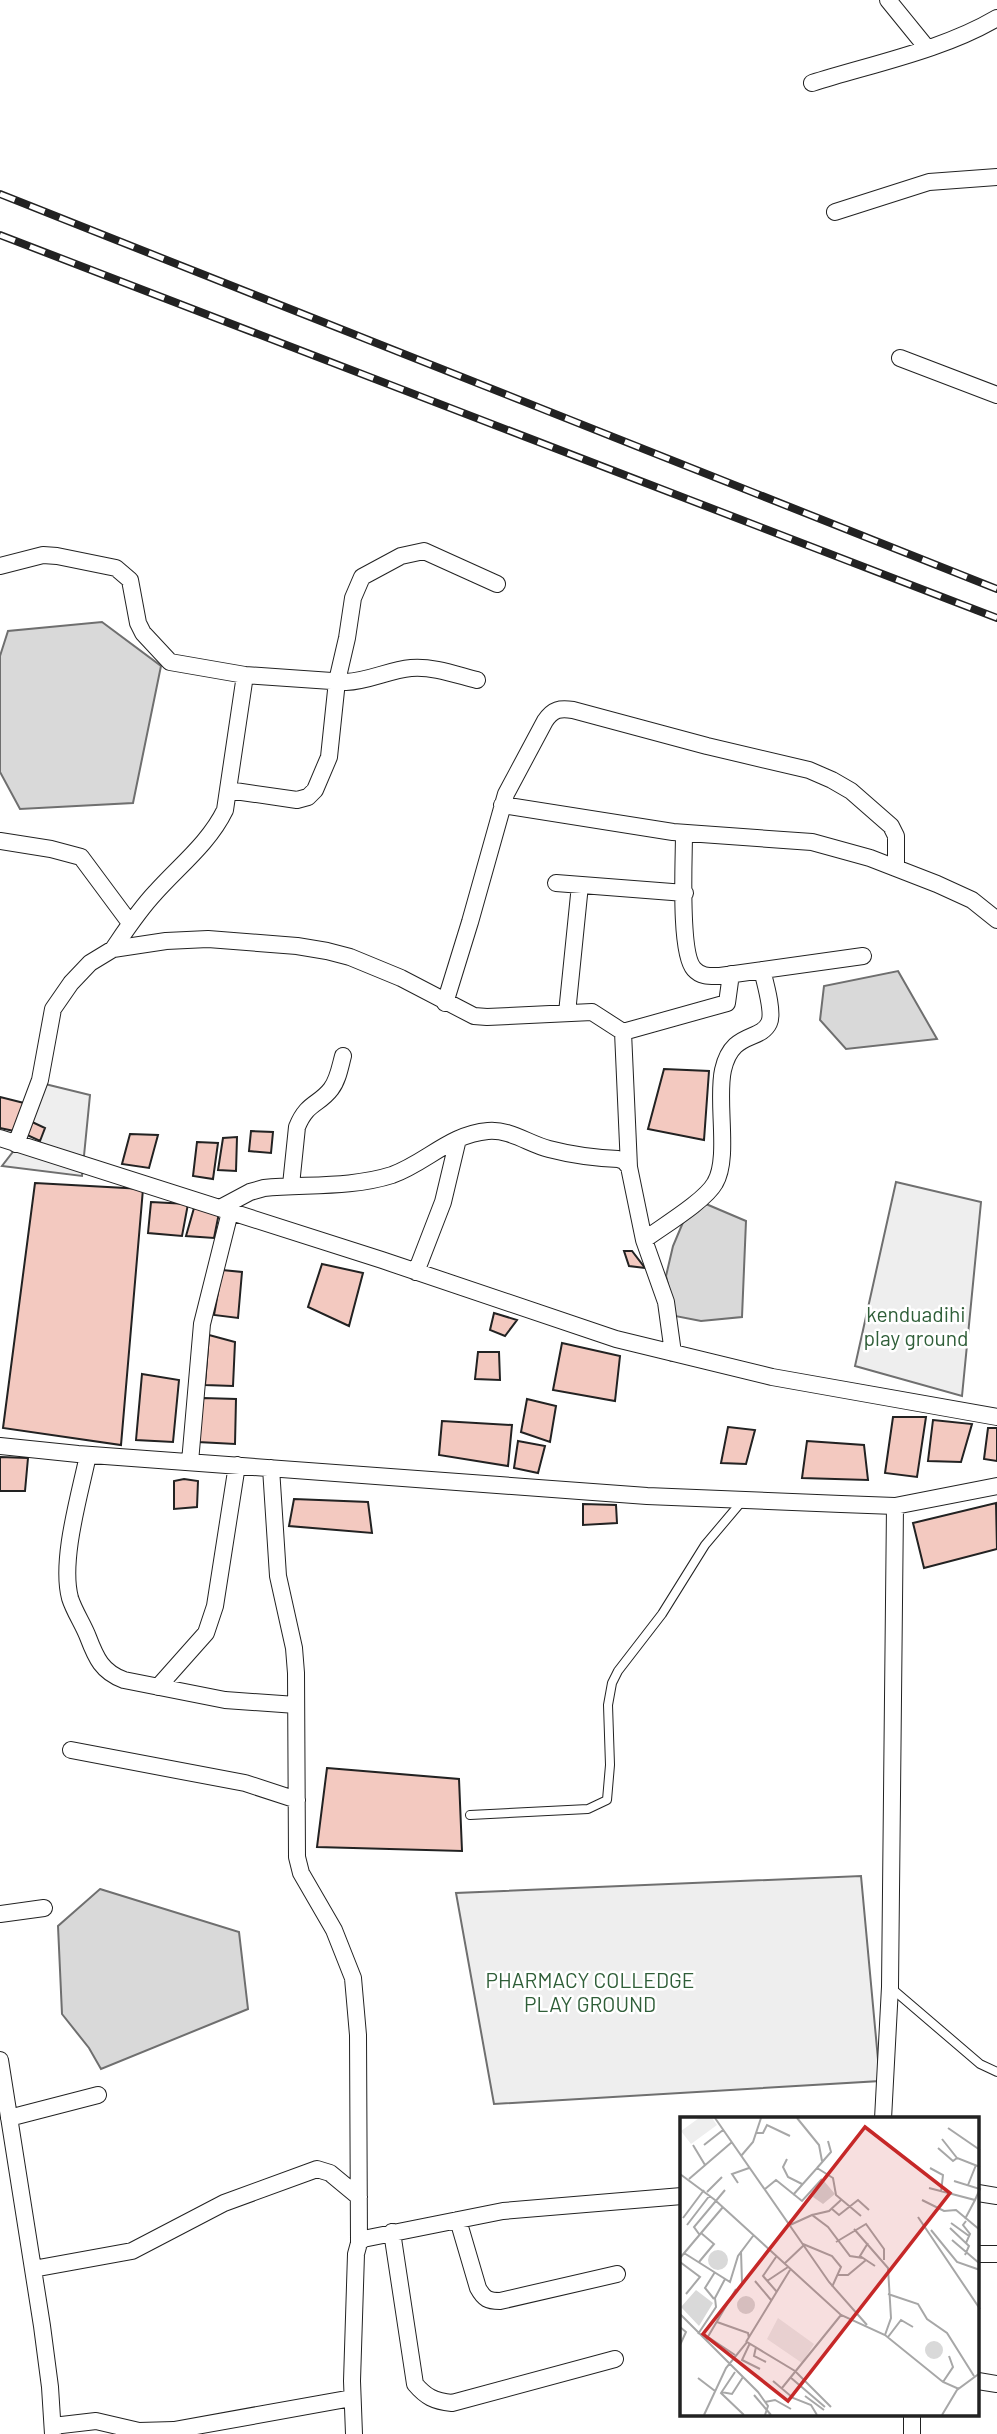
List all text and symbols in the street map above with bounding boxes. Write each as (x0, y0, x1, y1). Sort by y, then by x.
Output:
park label: kenduadihi play ground (863, 1301, 969, 1350)
park label: PHARMACY COLLEDGE PLAY GROUND (486, 1967, 694, 2016)
inset map (680, 2117, 979, 2416)

